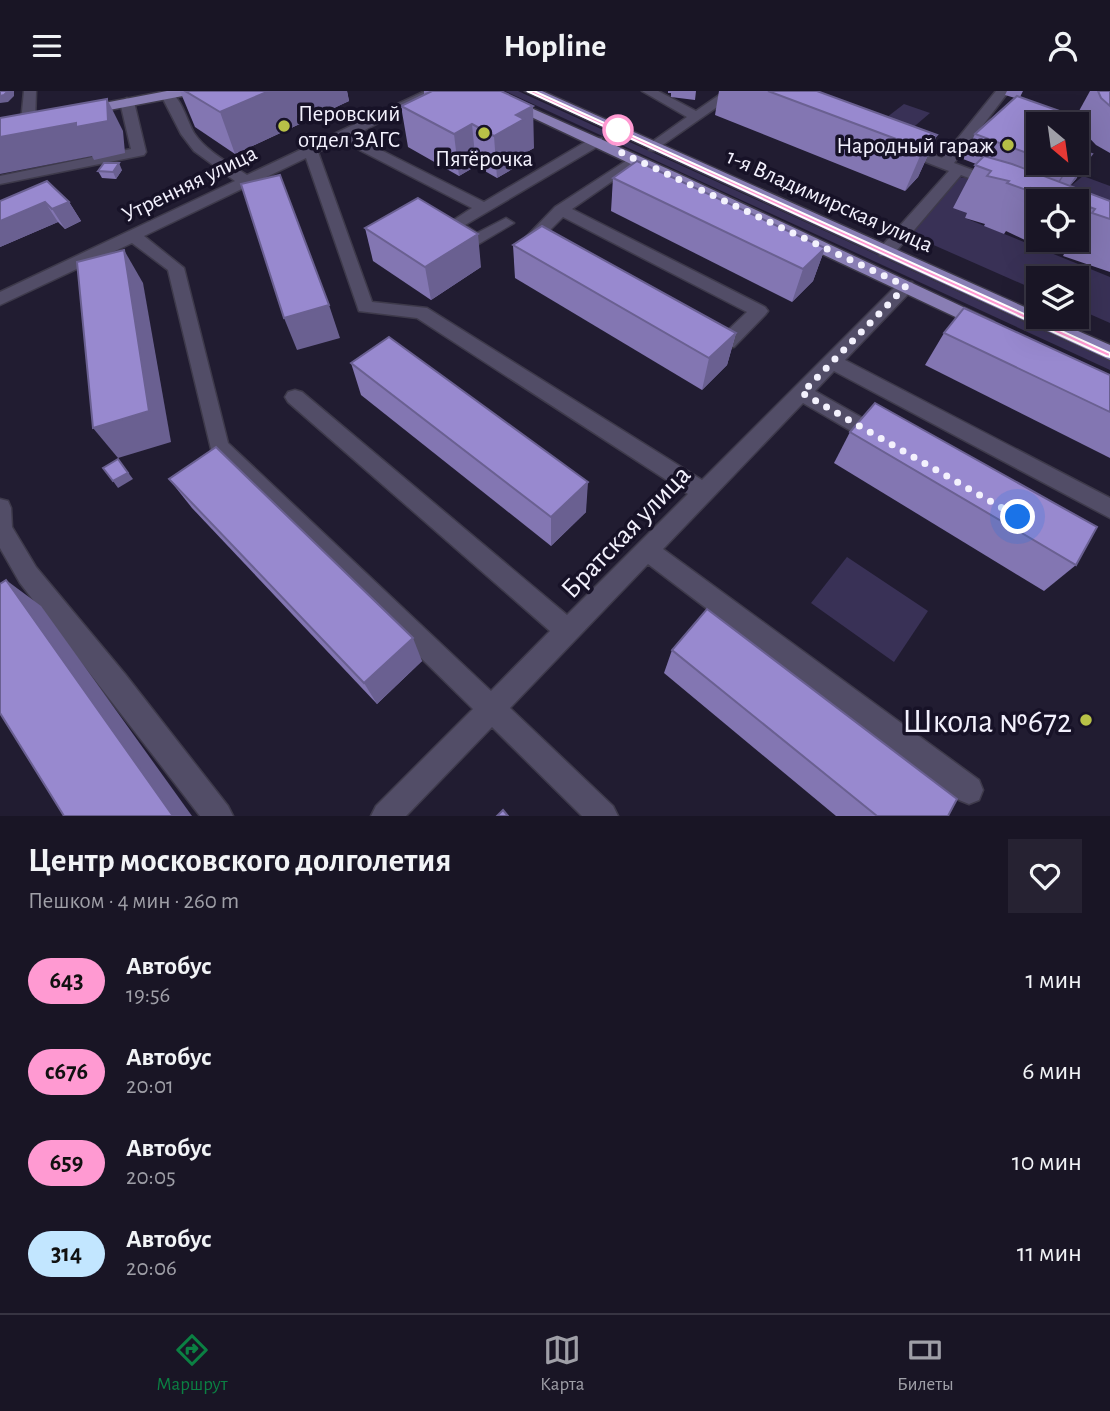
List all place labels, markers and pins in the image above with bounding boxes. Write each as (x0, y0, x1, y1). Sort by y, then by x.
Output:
place label: Перовский отдел ЗАГС (298, 103, 401, 152)
unlabelled marker (603, 115, 633, 145)
marker: Перовский отдел ЗАГС (276, 118, 292, 134)
marker: Пятёрочка (476, 125, 492, 141)
place label: Народный гараж (836, 135, 994, 158)
marker: Народный гараж (1000, 137, 1016, 153)
place label: Пятёрочка (435, 148, 533, 171)
place label: Школа №672 (902, 706, 1072, 739)
marker: Школа №672 (1078, 712, 1094, 728)

